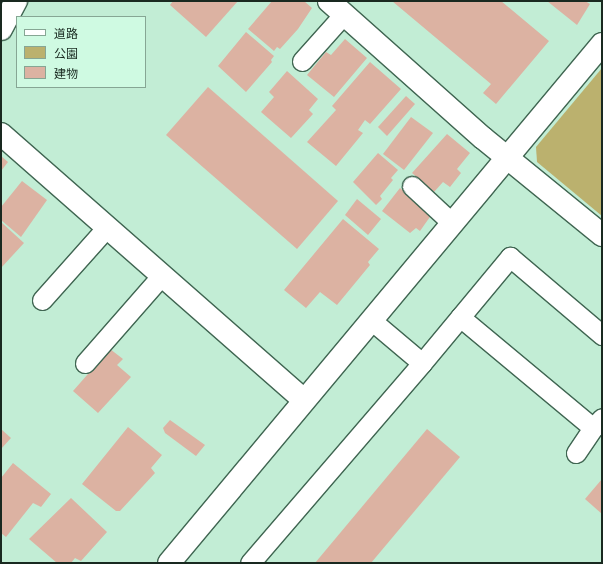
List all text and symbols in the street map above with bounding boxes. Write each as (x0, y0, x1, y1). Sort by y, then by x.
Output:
legend (16, 16, 146, 88)
text: 道路 (54, 27, 78, 41)
text: 公園 (54, 47, 78, 61)
text: 建物 (54, 67, 78, 81)

